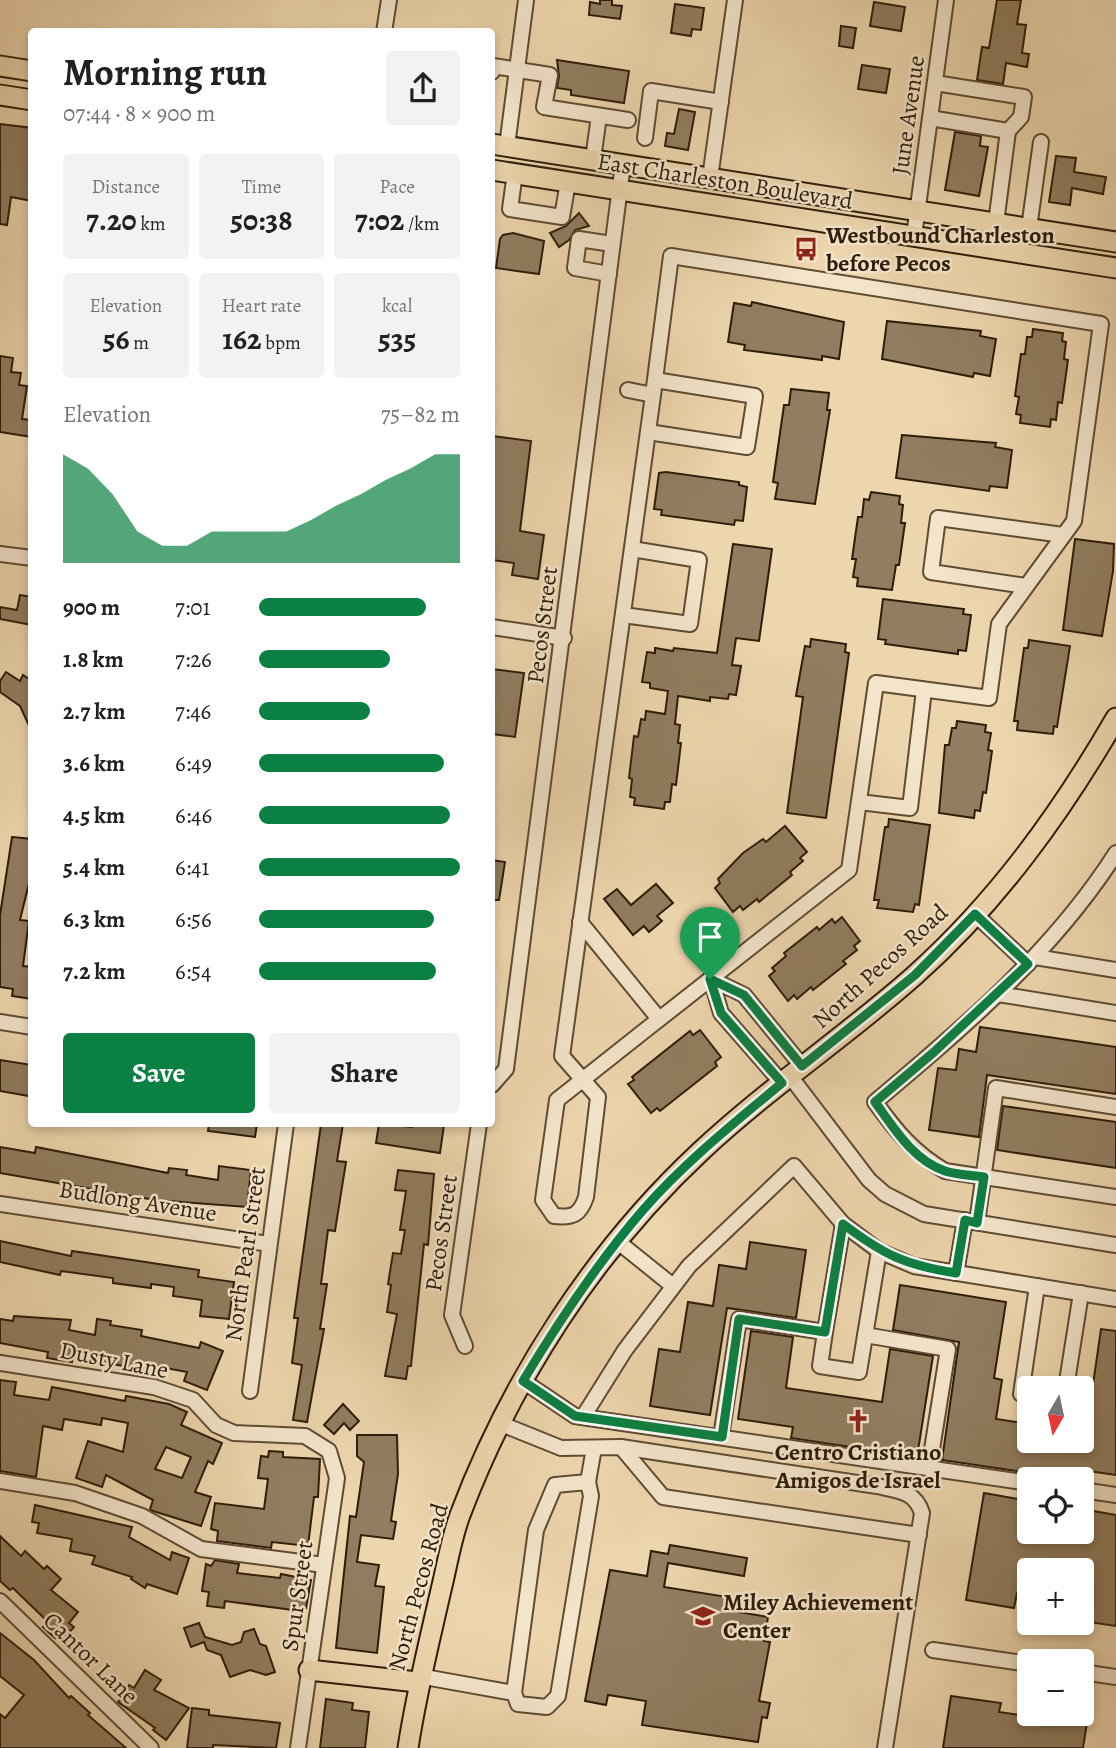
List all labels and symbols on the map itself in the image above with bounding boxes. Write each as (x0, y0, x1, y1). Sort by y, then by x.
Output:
street label: June Avenue (884, 53, 932, 177)
street label: East Charleston Boulevard (595, 145, 855, 217)
place label: Westbound Charleston before Pecos (825, 219, 1055, 279)
bus stop icon: Westbound Charleston before Pecos (792, 235, 820, 263)
street label: Pecos Street (519, 564, 565, 686)
street label: North Pecos Road (805, 896, 955, 1036)
pin (680, 907, 740, 979)
street label: North Pearl Street (217, 1164, 273, 1344)
street label: Pecos Street (417, 1172, 465, 1294)
street label: Budlong Avenue (57, 1173, 219, 1229)
street label: Dusty Lane (57, 1334, 171, 1386)
north arrow (1017, 1376, 1094, 1452)
church icon: Centro Cristiano Amigos de Israel (844, 1407, 872, 1435)
place label: Centro Cristiano Amigos de Israel (774, 1436, 941, 1496)
street label: North Pecos Road (380, 1499, 456, 1674)
street label: Spur Street (273, 1539, 321, 1653)
place label: Miley Achievement Center (723, 1586, 913, 1646)
school or university icon: Miley Achievement Center (689, 1602, 717, 1630)
street label: Cantor Lane (37, 1605, 145, 1711)

